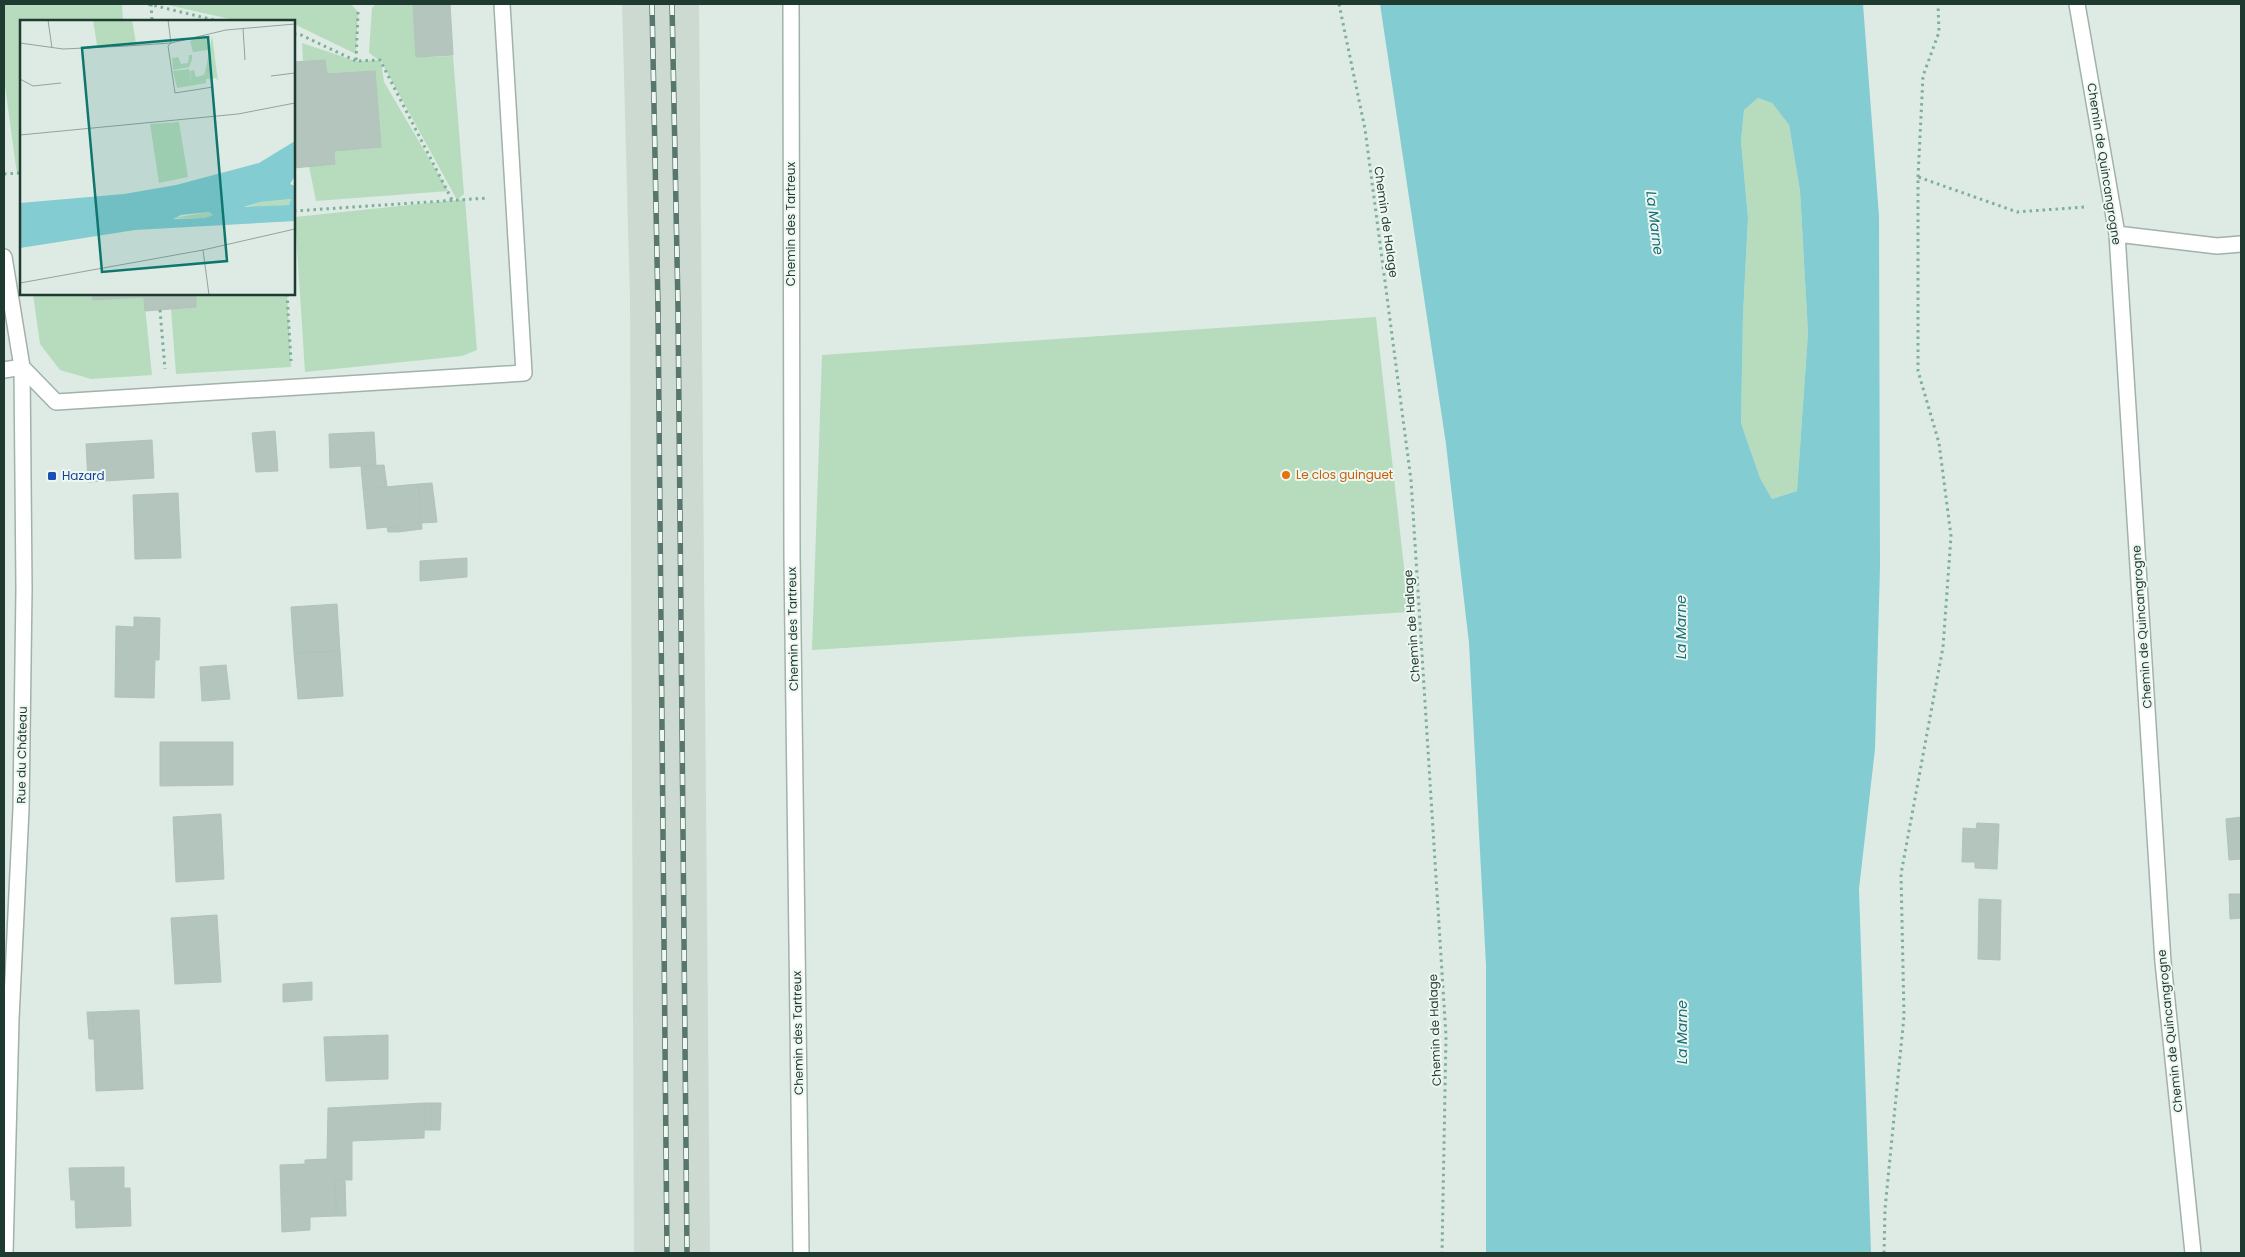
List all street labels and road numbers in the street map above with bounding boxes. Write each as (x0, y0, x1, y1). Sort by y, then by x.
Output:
street label: Chemin de Quincangrogne (2083, 82, 2126, 246)
street label: Chemin des Tartreux (782, 162, 799, 286)
street label: Chemin de Halage (1370, 165, 1403, 279)
street label: Chemin de Quincangrogne (2127, 545, 2156, 709)
street label: Chemin des Tartreux (783, 566, 802, 691)
street label: Chemin de Halage (1399, 569, 1424, 683)
street label: Rue du Château (12, 706, 31, 804)
street label: Chemin de Quincangrogne (2152, 949, 2187, 1113)
street label: Chemin des Tartreux (788, 970, 807, 1095)
street label: Chemin de Halage (1424, 974, 1445, 1086)

